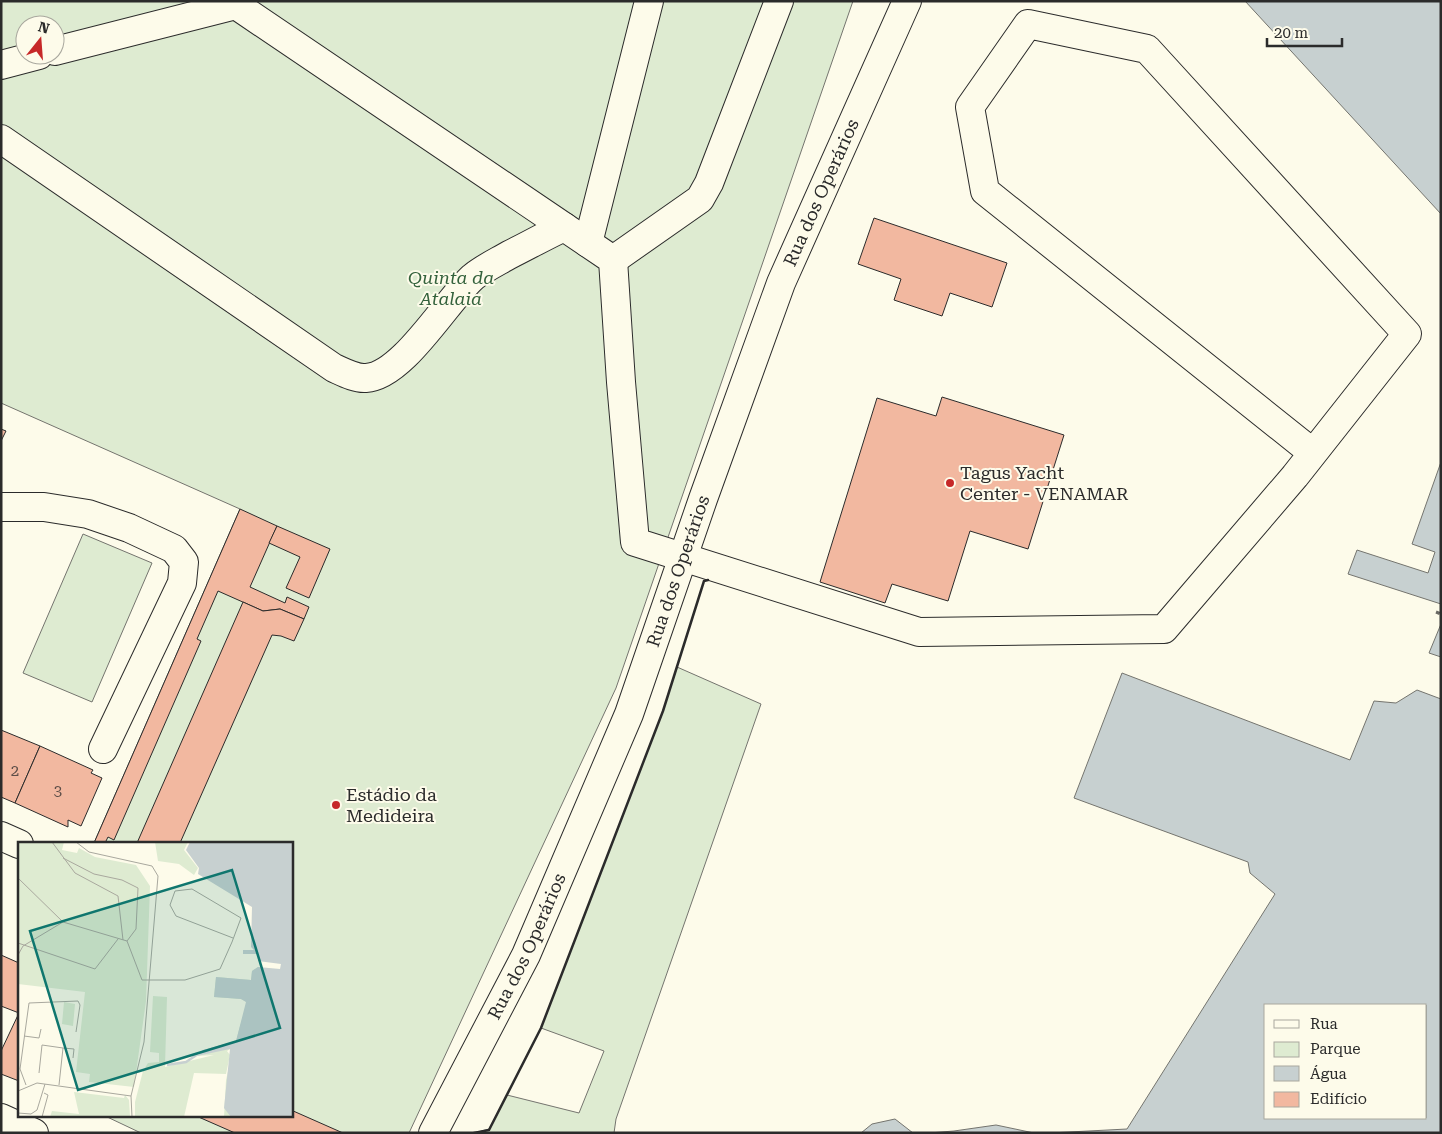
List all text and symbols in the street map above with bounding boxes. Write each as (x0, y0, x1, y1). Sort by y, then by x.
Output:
north arrow (15, 15, 65, 65)
scale bar (1267, 15, 1342, 47)
text: N (36, 18, 52, 37)
text: 20 m (1274, 24, 1309, 42)
street label: Rua dos Operários (779, 115, 863, 269)
park label: Quinta da Atalaia (408, 267, 494, 309)
place label: Tagus Yacht Center - VENAMAR (960, 462, 1129, 504)
marker: Tagus Yacht Center - VENAMAR (944, 477, 956, 489)
street label: Rua dos Operários (642, 492, 714, 650)
house number: 2 (11, 762, 19, 780)
house number: 3 (54, 782, 62, 800)
place label: Estádio da Medideira (346, 784, 437, 826)
marker: Estádio da Medideira (330, 799, 342, 811)
inset map (18, 842, 292, 1116)
street label: Rua dos Operários (483, 870, 570, 1023)
legend (1264, 1004, 1427, 1119)
text: Rua (1310, 1015, 1338, 1033)
text: Parque (1310, 1040, 1361, 1058)
text: Água (1310, 1065, 1347, 1083)
text: Edifício (1310, 1090, 1367, 1108)

